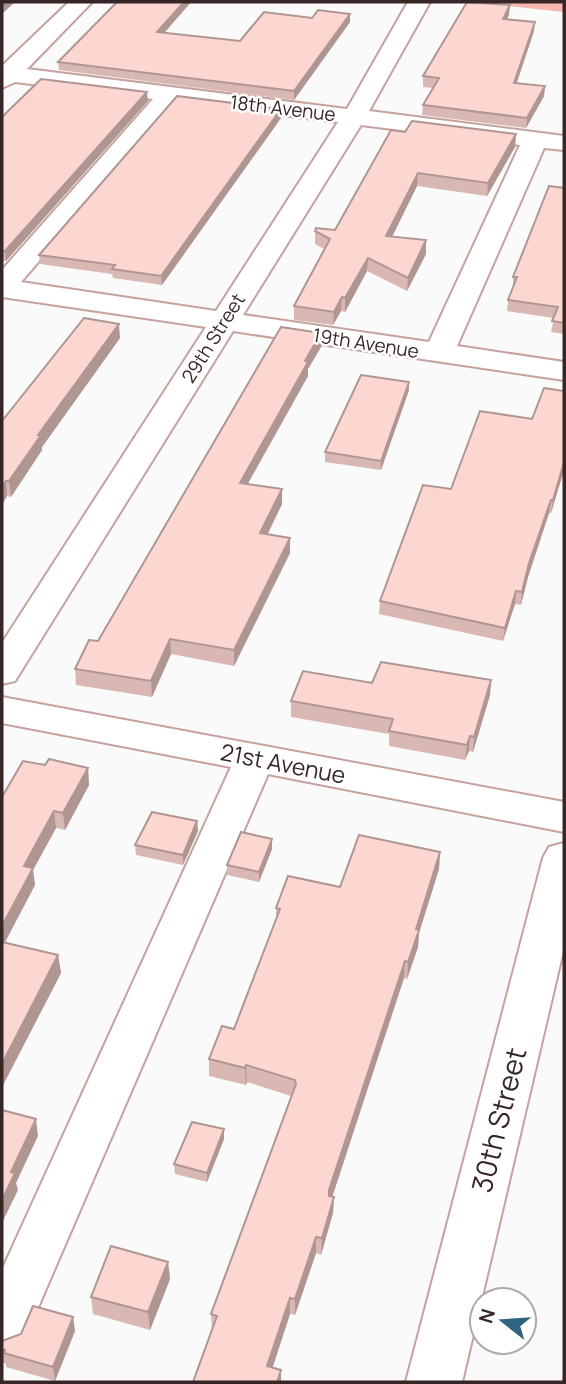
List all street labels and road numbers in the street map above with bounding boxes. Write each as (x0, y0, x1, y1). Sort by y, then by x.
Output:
street label: 18th Avenue (229, 89, 337, 127)
street label: 29th Street (175, 288, 251, 388)
street label: 19th Avenue (311, 322, 421, 364)
street label: 21st Avenue (218, 735, 348, 791)
street label: 30th Street (462, 1043, 534, 1196)

